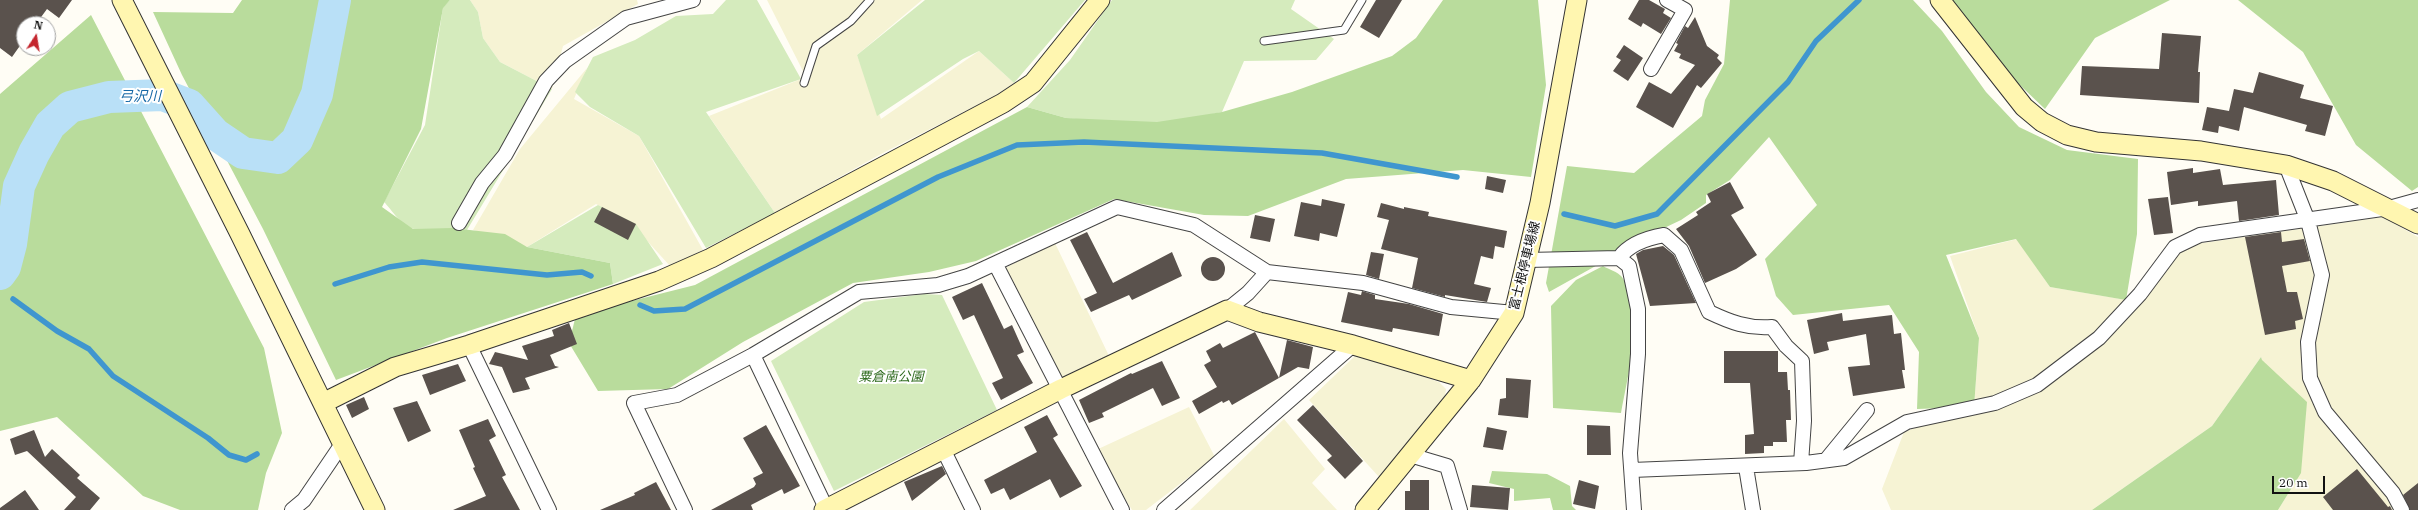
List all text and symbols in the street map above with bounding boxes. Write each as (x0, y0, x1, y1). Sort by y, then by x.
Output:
north arrow (16, 16, 56, 56)
text: N (33, 17, 44, 33)
water label: 弓沢川 (119, 89, 161, 105)
street label: 富士根停車場線 (1506, 220, 1544, 312)
park label: 粟倉南公園 (859, 369, 923, 385)
scale bar (2274, 468, 2327, 494)
text: 20 m (2279, 475, 2308, 490)

